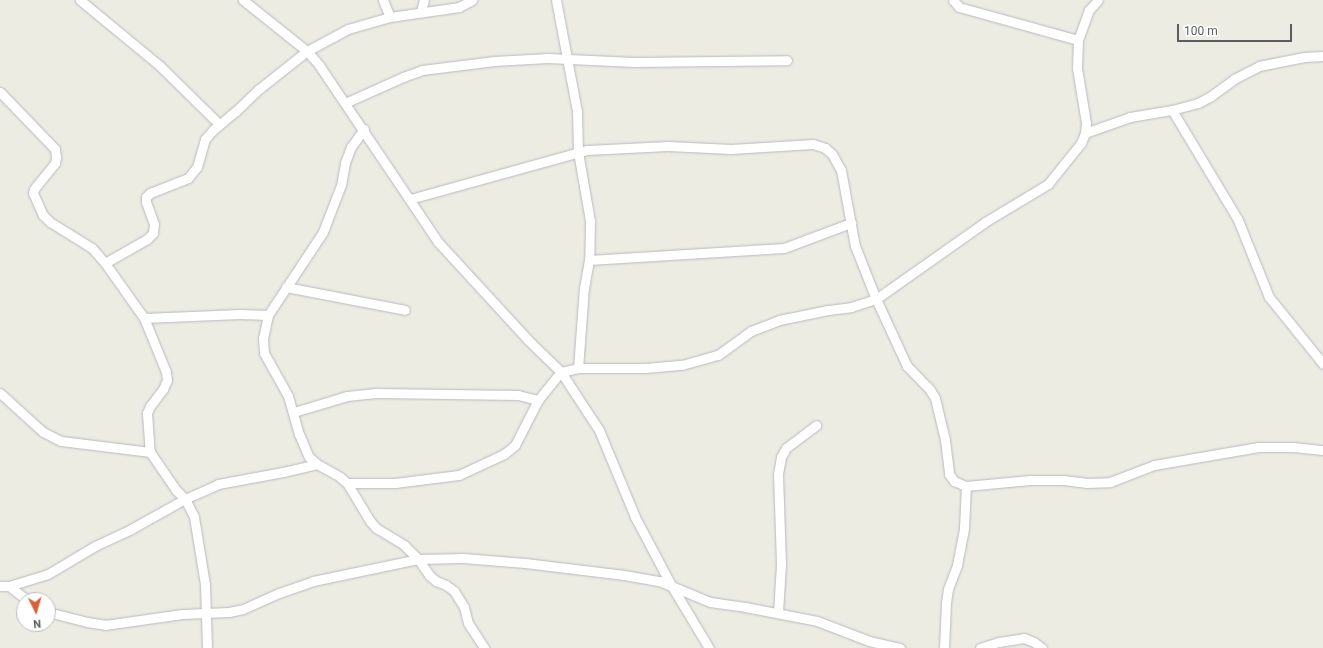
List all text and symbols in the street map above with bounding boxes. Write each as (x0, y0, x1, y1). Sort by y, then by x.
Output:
scale bar (1179, 16, 1294, 42)
text: 100 m (1184, 24, 1218, 38)
north arrow (16, 592, 56, 632)
text: N (33, 617, 41, 630)

